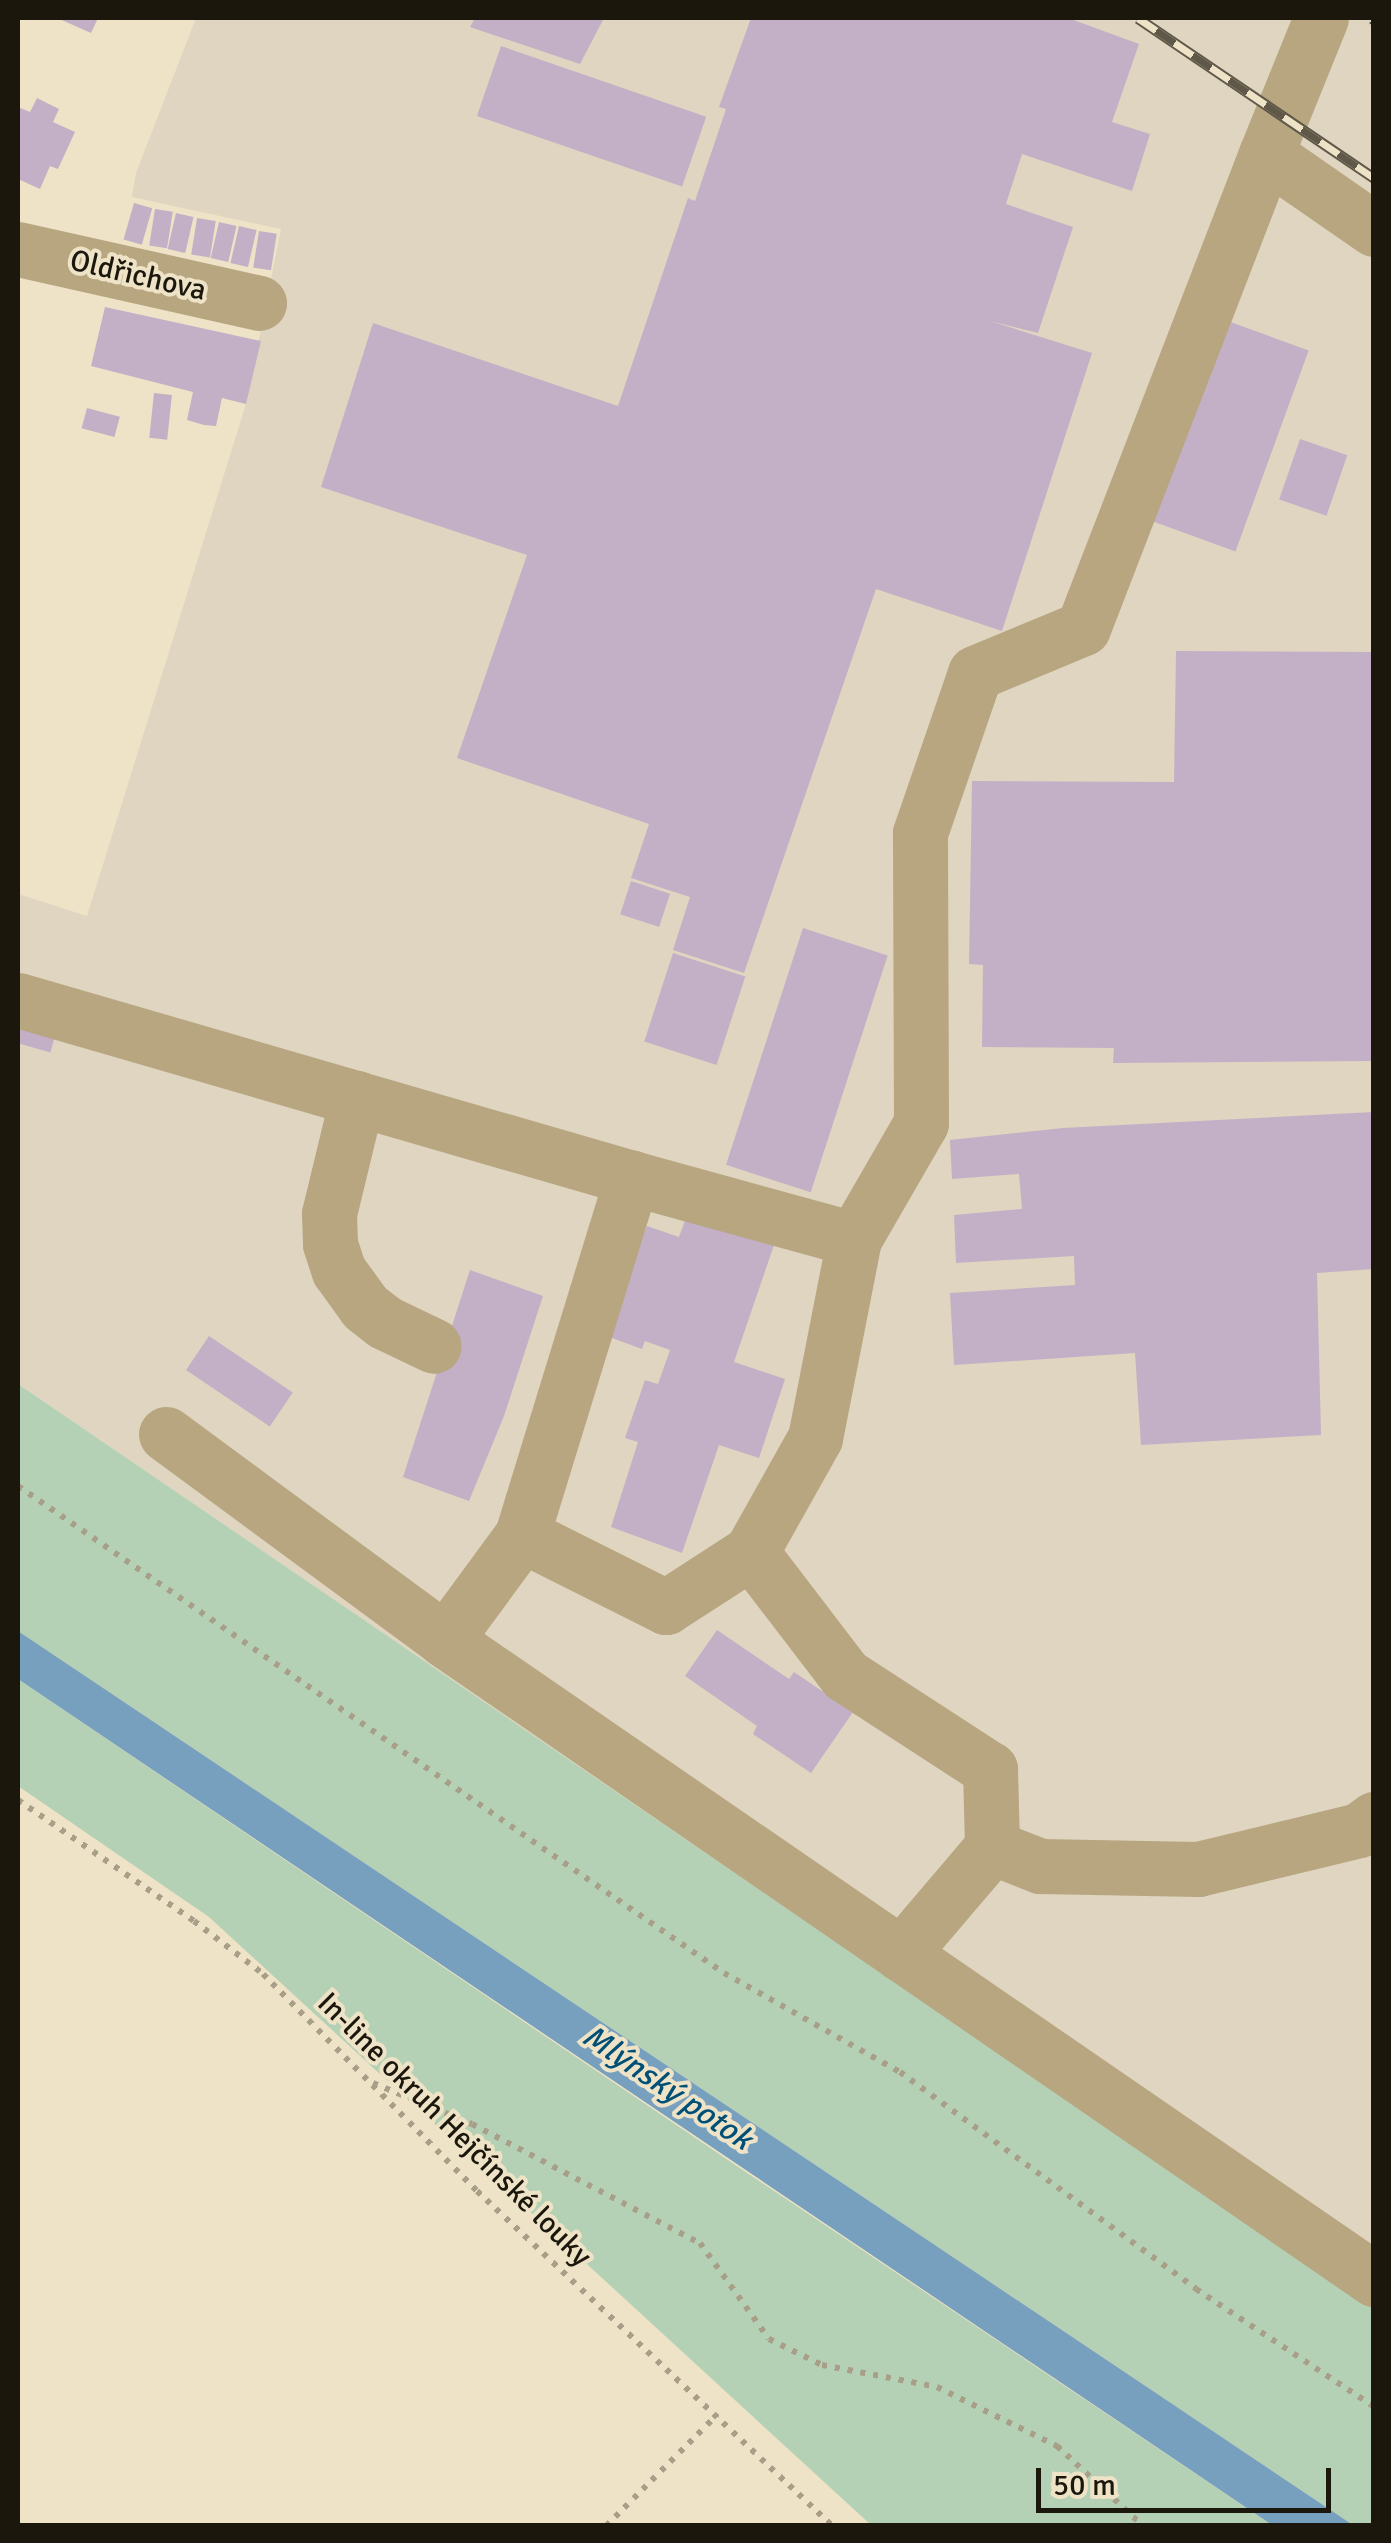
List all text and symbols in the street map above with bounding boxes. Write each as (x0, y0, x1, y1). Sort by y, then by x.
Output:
street label: Oldřichova (66, 243, 210, 309)
street label: In-line okruh Hejčínské louky (309, 1985, 599, 2275)
water label: Mlýnský potok (575, 2017, 759, 2159)
scale bar (1041, 2448, 1336, 2510)
text: 50 m (1053, 2467, 1116, 2504)

